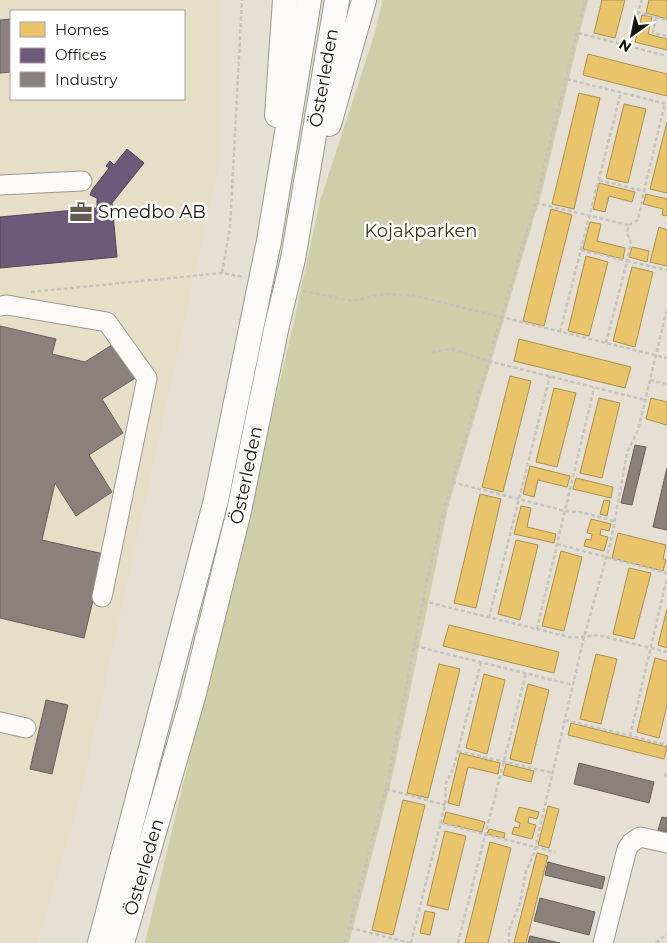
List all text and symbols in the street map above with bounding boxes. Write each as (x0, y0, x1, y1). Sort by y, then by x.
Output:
legend (10, 10, 185, 100)
north arrow (607, 10, 657, 60)
text: Homes (55, 20, 109, 39)
street label: Österleden (305, 27, 343, 129)
text: N (615, 35, 635, 57)
text: Offices (55, 45, 107, 64)
text: Industry (55, 70, 118, 89)
office icon: Smedbo AB (68, 199, 94, 225)
place label: Smedbo AB (98, 201, 206, 223)
park label: Kojakparken (364, 220, 478, 242)
street label: Österleden (225, 424, 267, 527)
street label: Österleden (119, 816, 168, 918)

